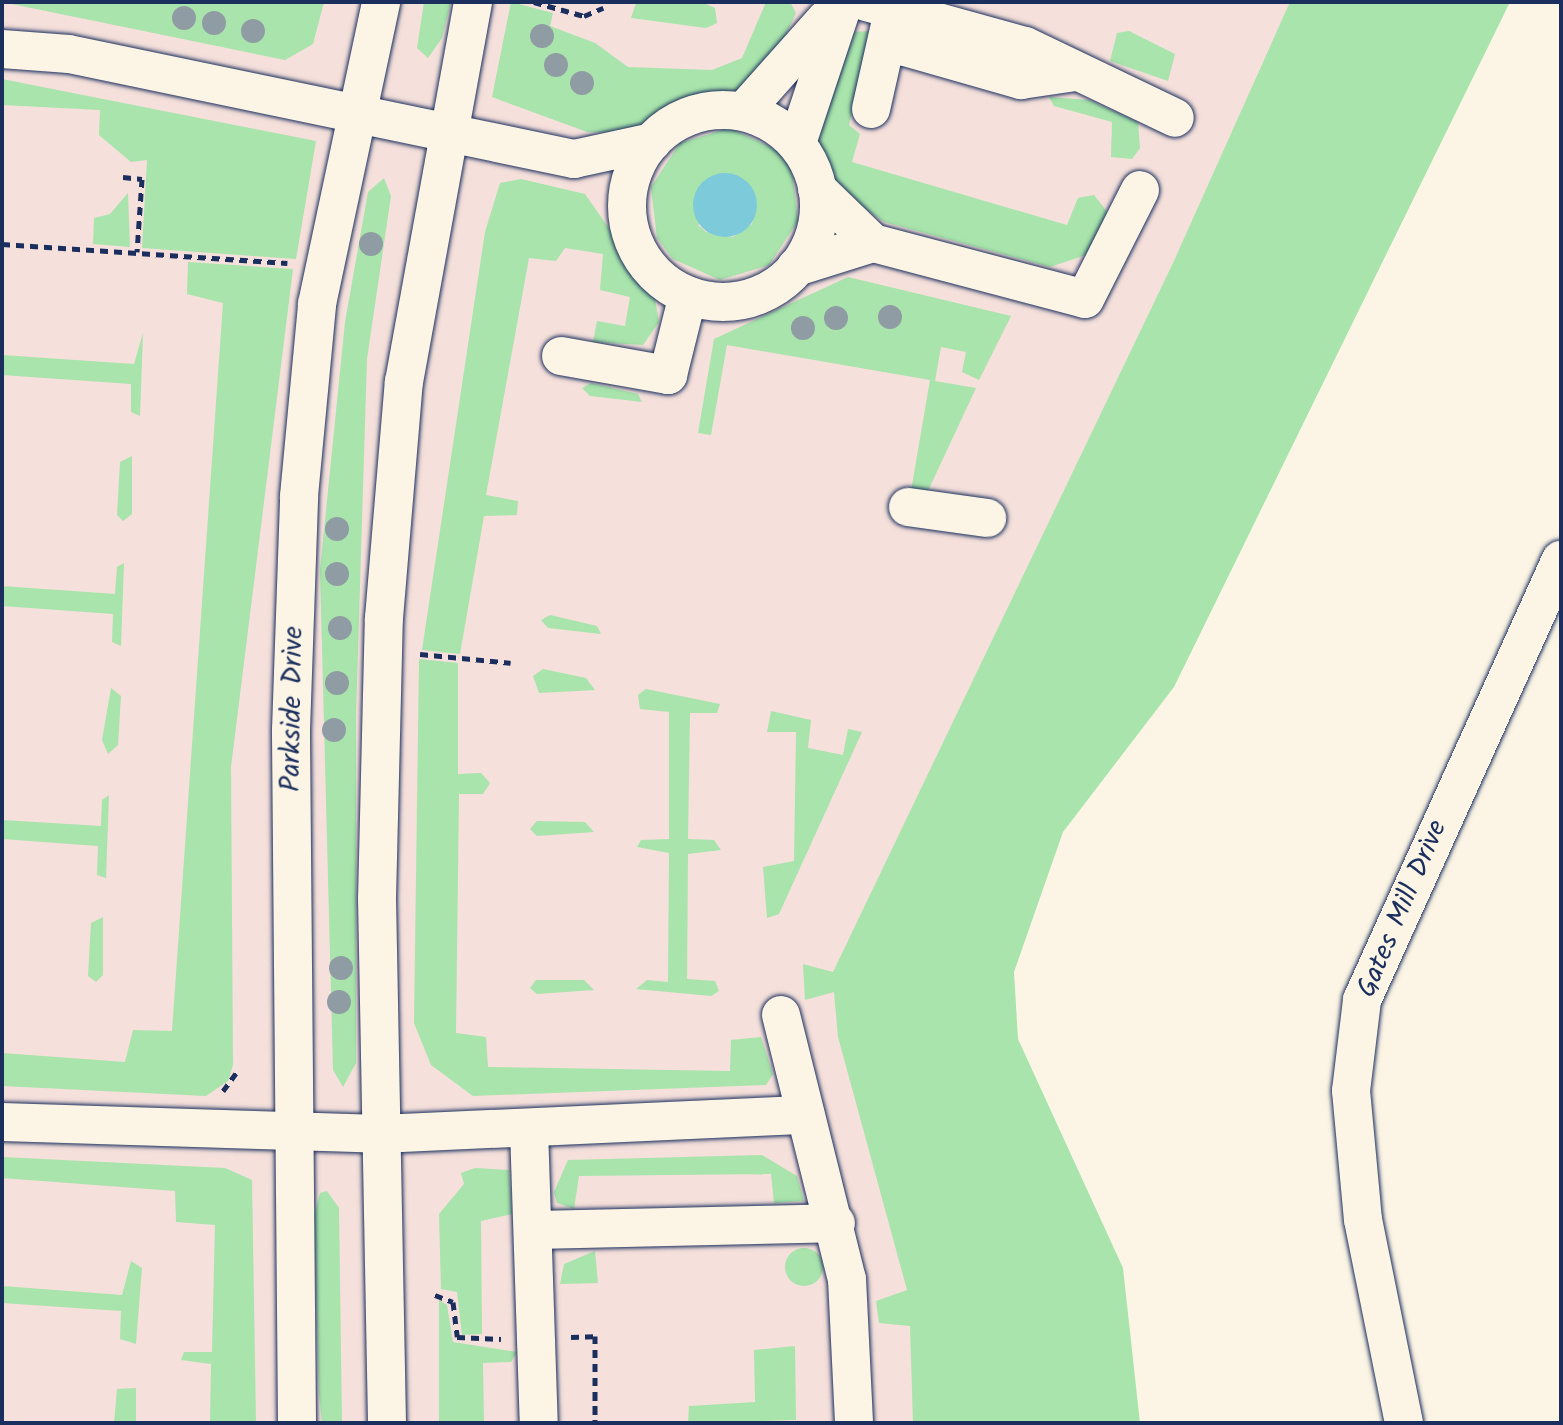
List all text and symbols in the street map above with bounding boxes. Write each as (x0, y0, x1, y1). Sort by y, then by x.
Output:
street label: Parkside Drive (275, 626, 311, 792)
street label: Gates Mill Drive (1351, 815, 1455, 1003)

